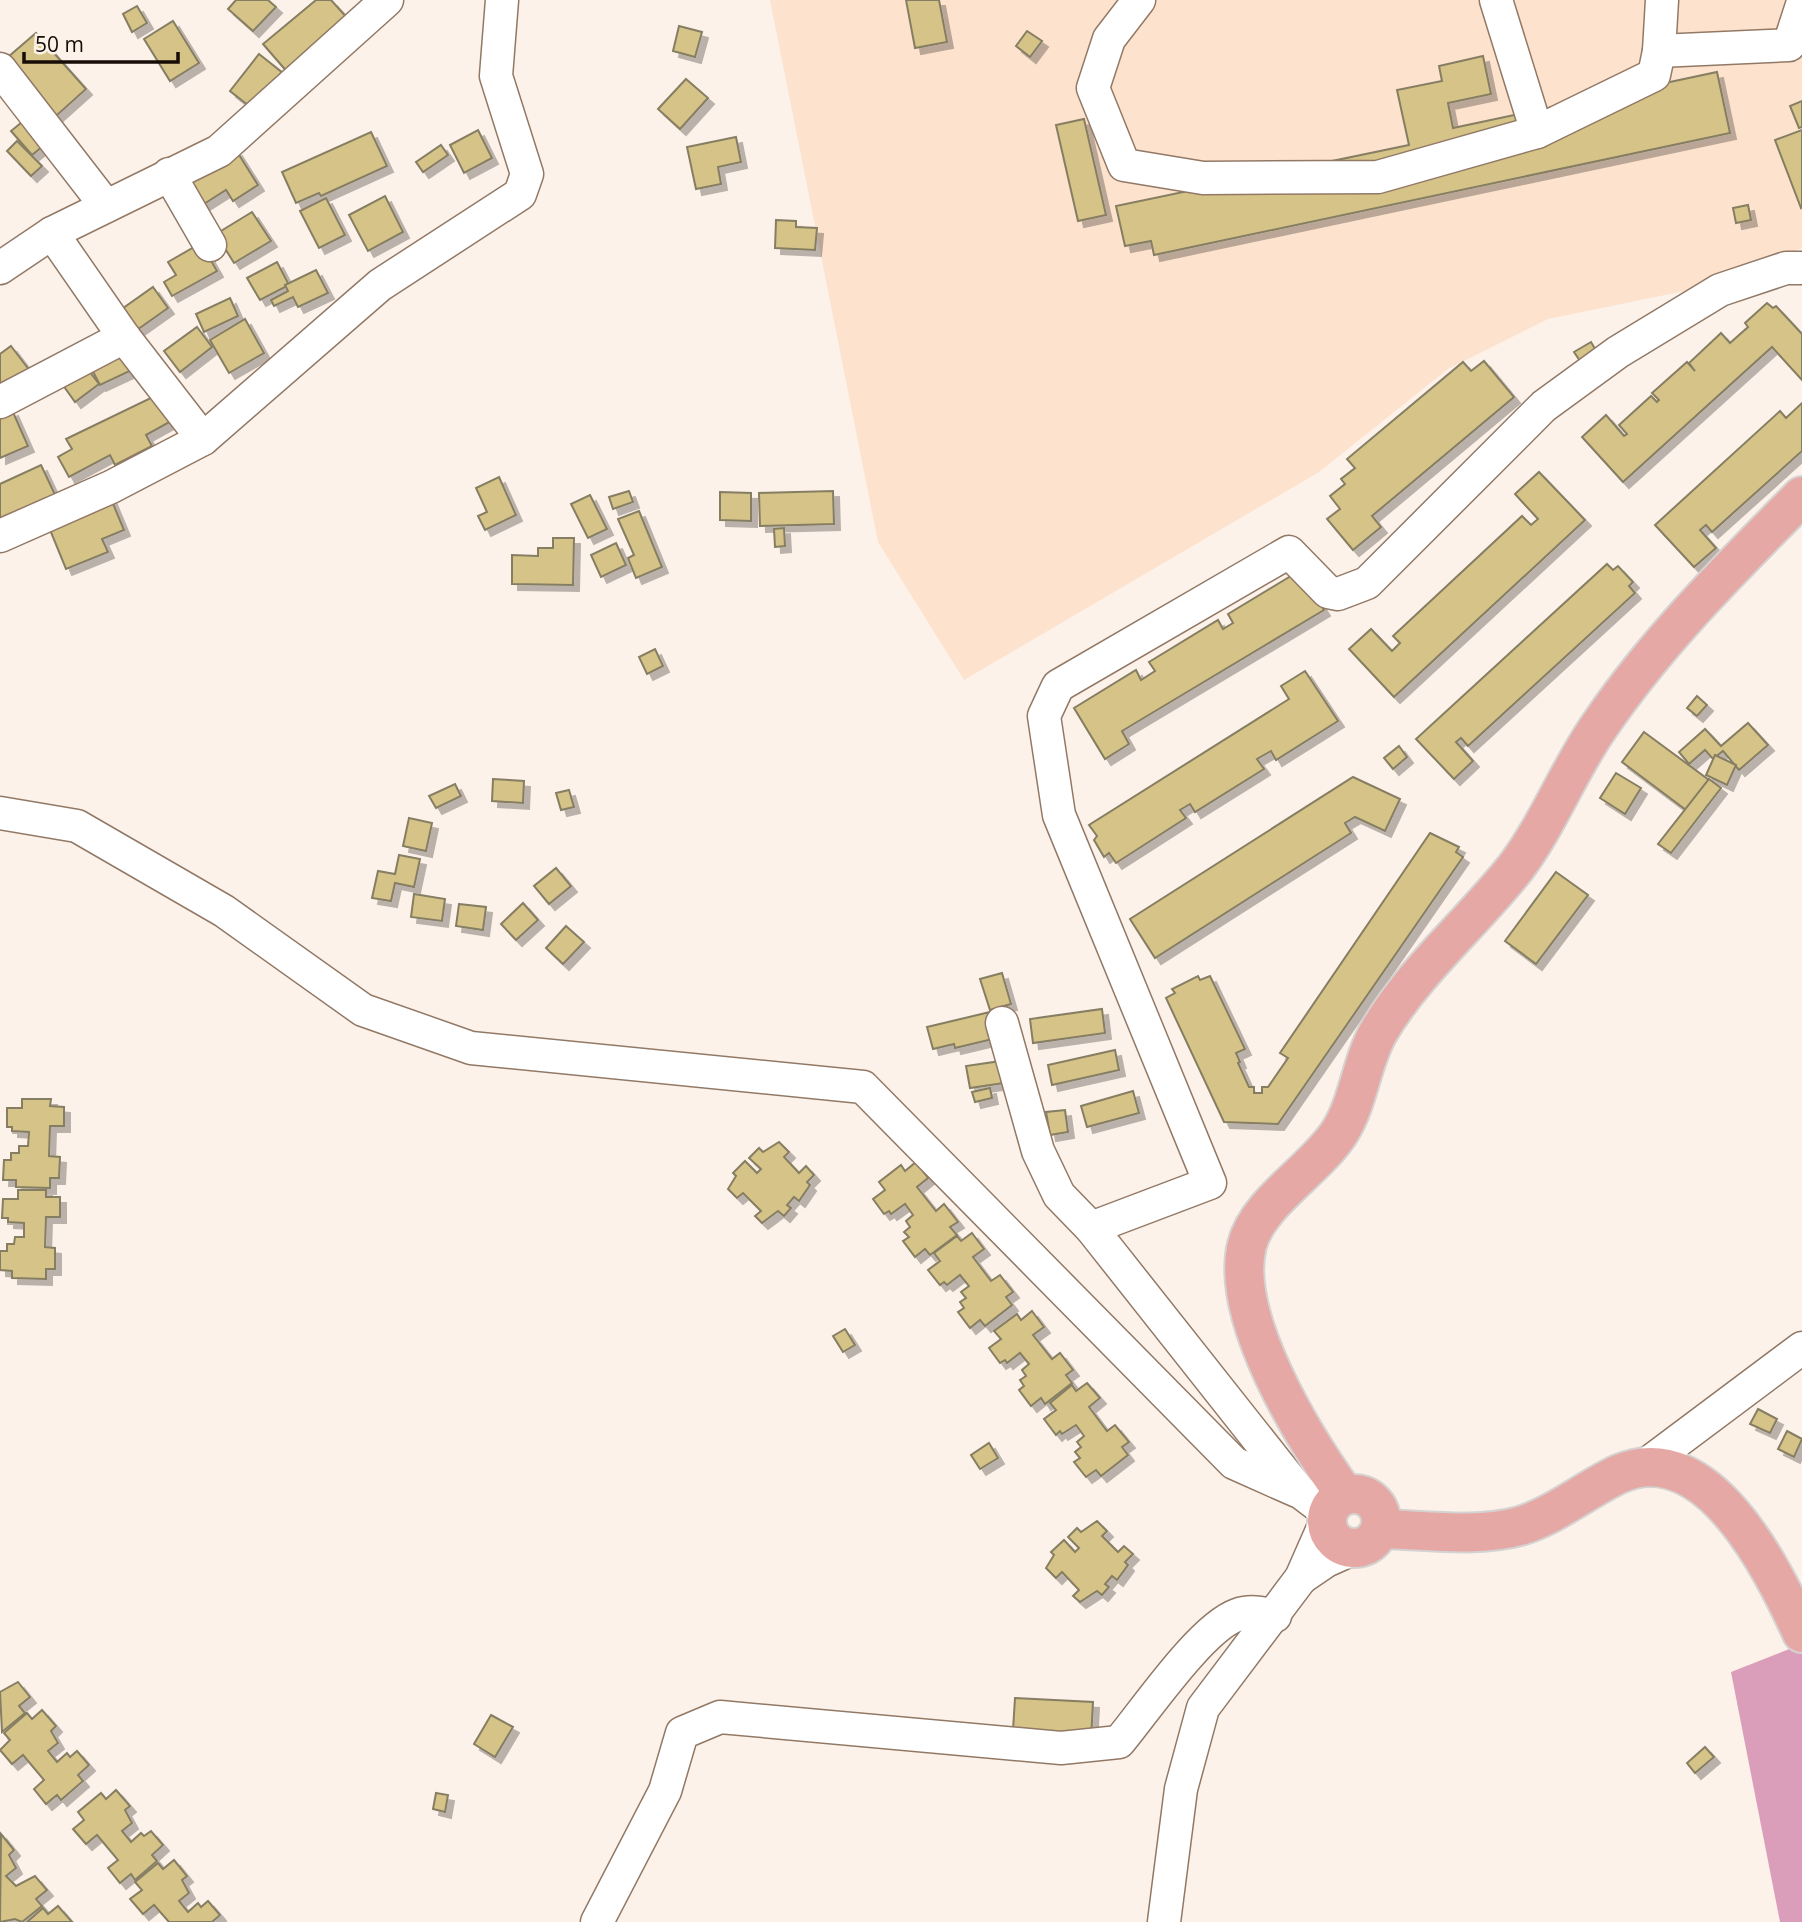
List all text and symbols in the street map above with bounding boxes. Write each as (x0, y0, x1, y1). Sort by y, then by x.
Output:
scale bar (24, 21, 178, 65)
text: 50 m (35, 30, 84, 58)

